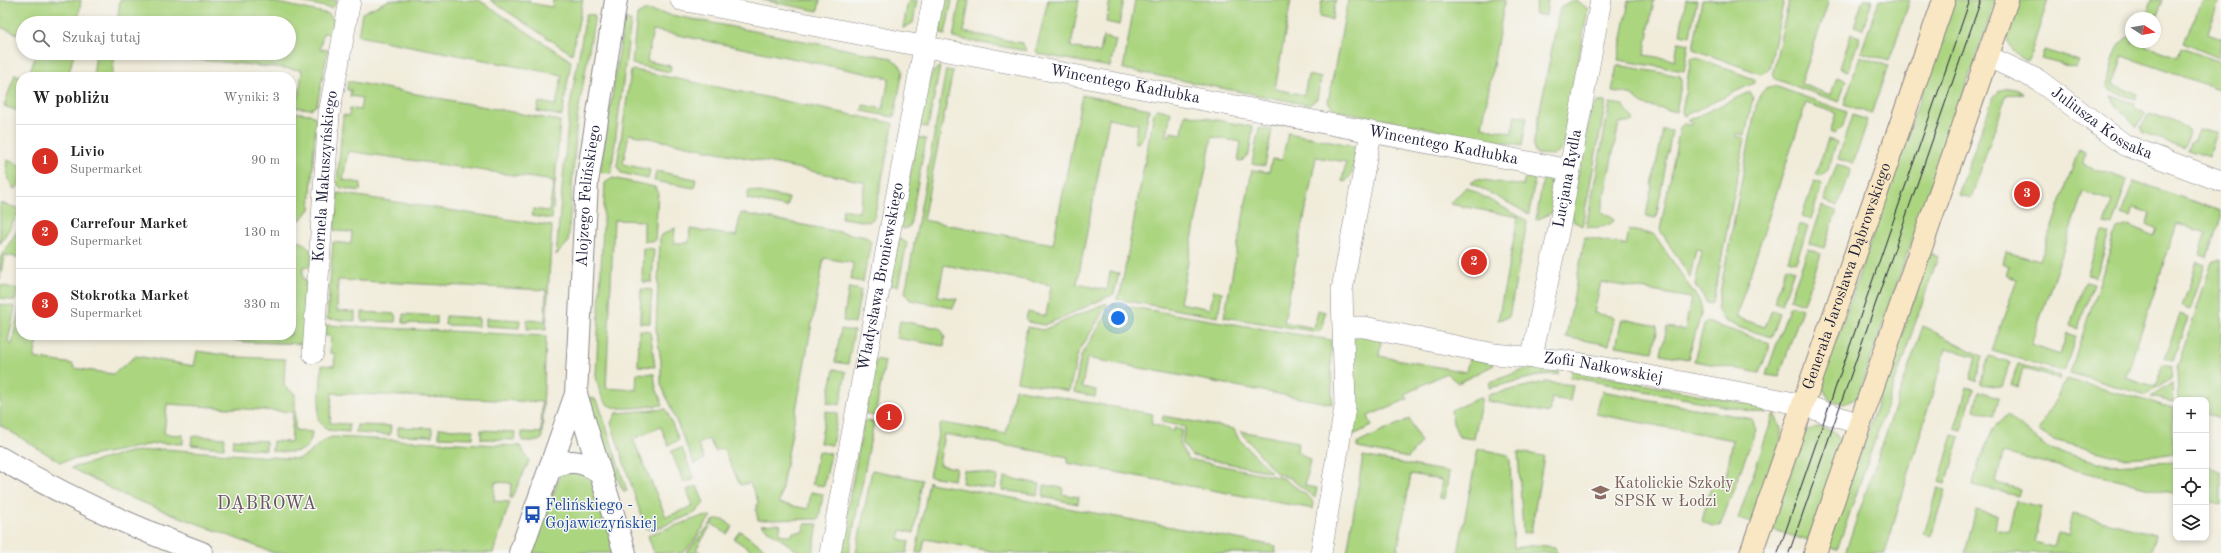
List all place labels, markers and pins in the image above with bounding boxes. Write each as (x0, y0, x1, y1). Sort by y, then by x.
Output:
pin: 3 (2014, 179, 2040, 209)
pin: 2 (1461, 247, 1487, 277)
pin: 1 (876, 402, 902, 432)
place label: Katolickie Szkoły SPSK w Łodzi (1614, 476, 1734, 510)
school or university icon: Katolickie Szkoły SPSK w Łodzi (1591, 483, 1611, 503)
place label: Felińskiego - Gojawiczyńskiej (545, 498, 657, 532)
bus stop icon: Felińskiego - Gojawiczyńskiej (522, 505, 542, 525)

